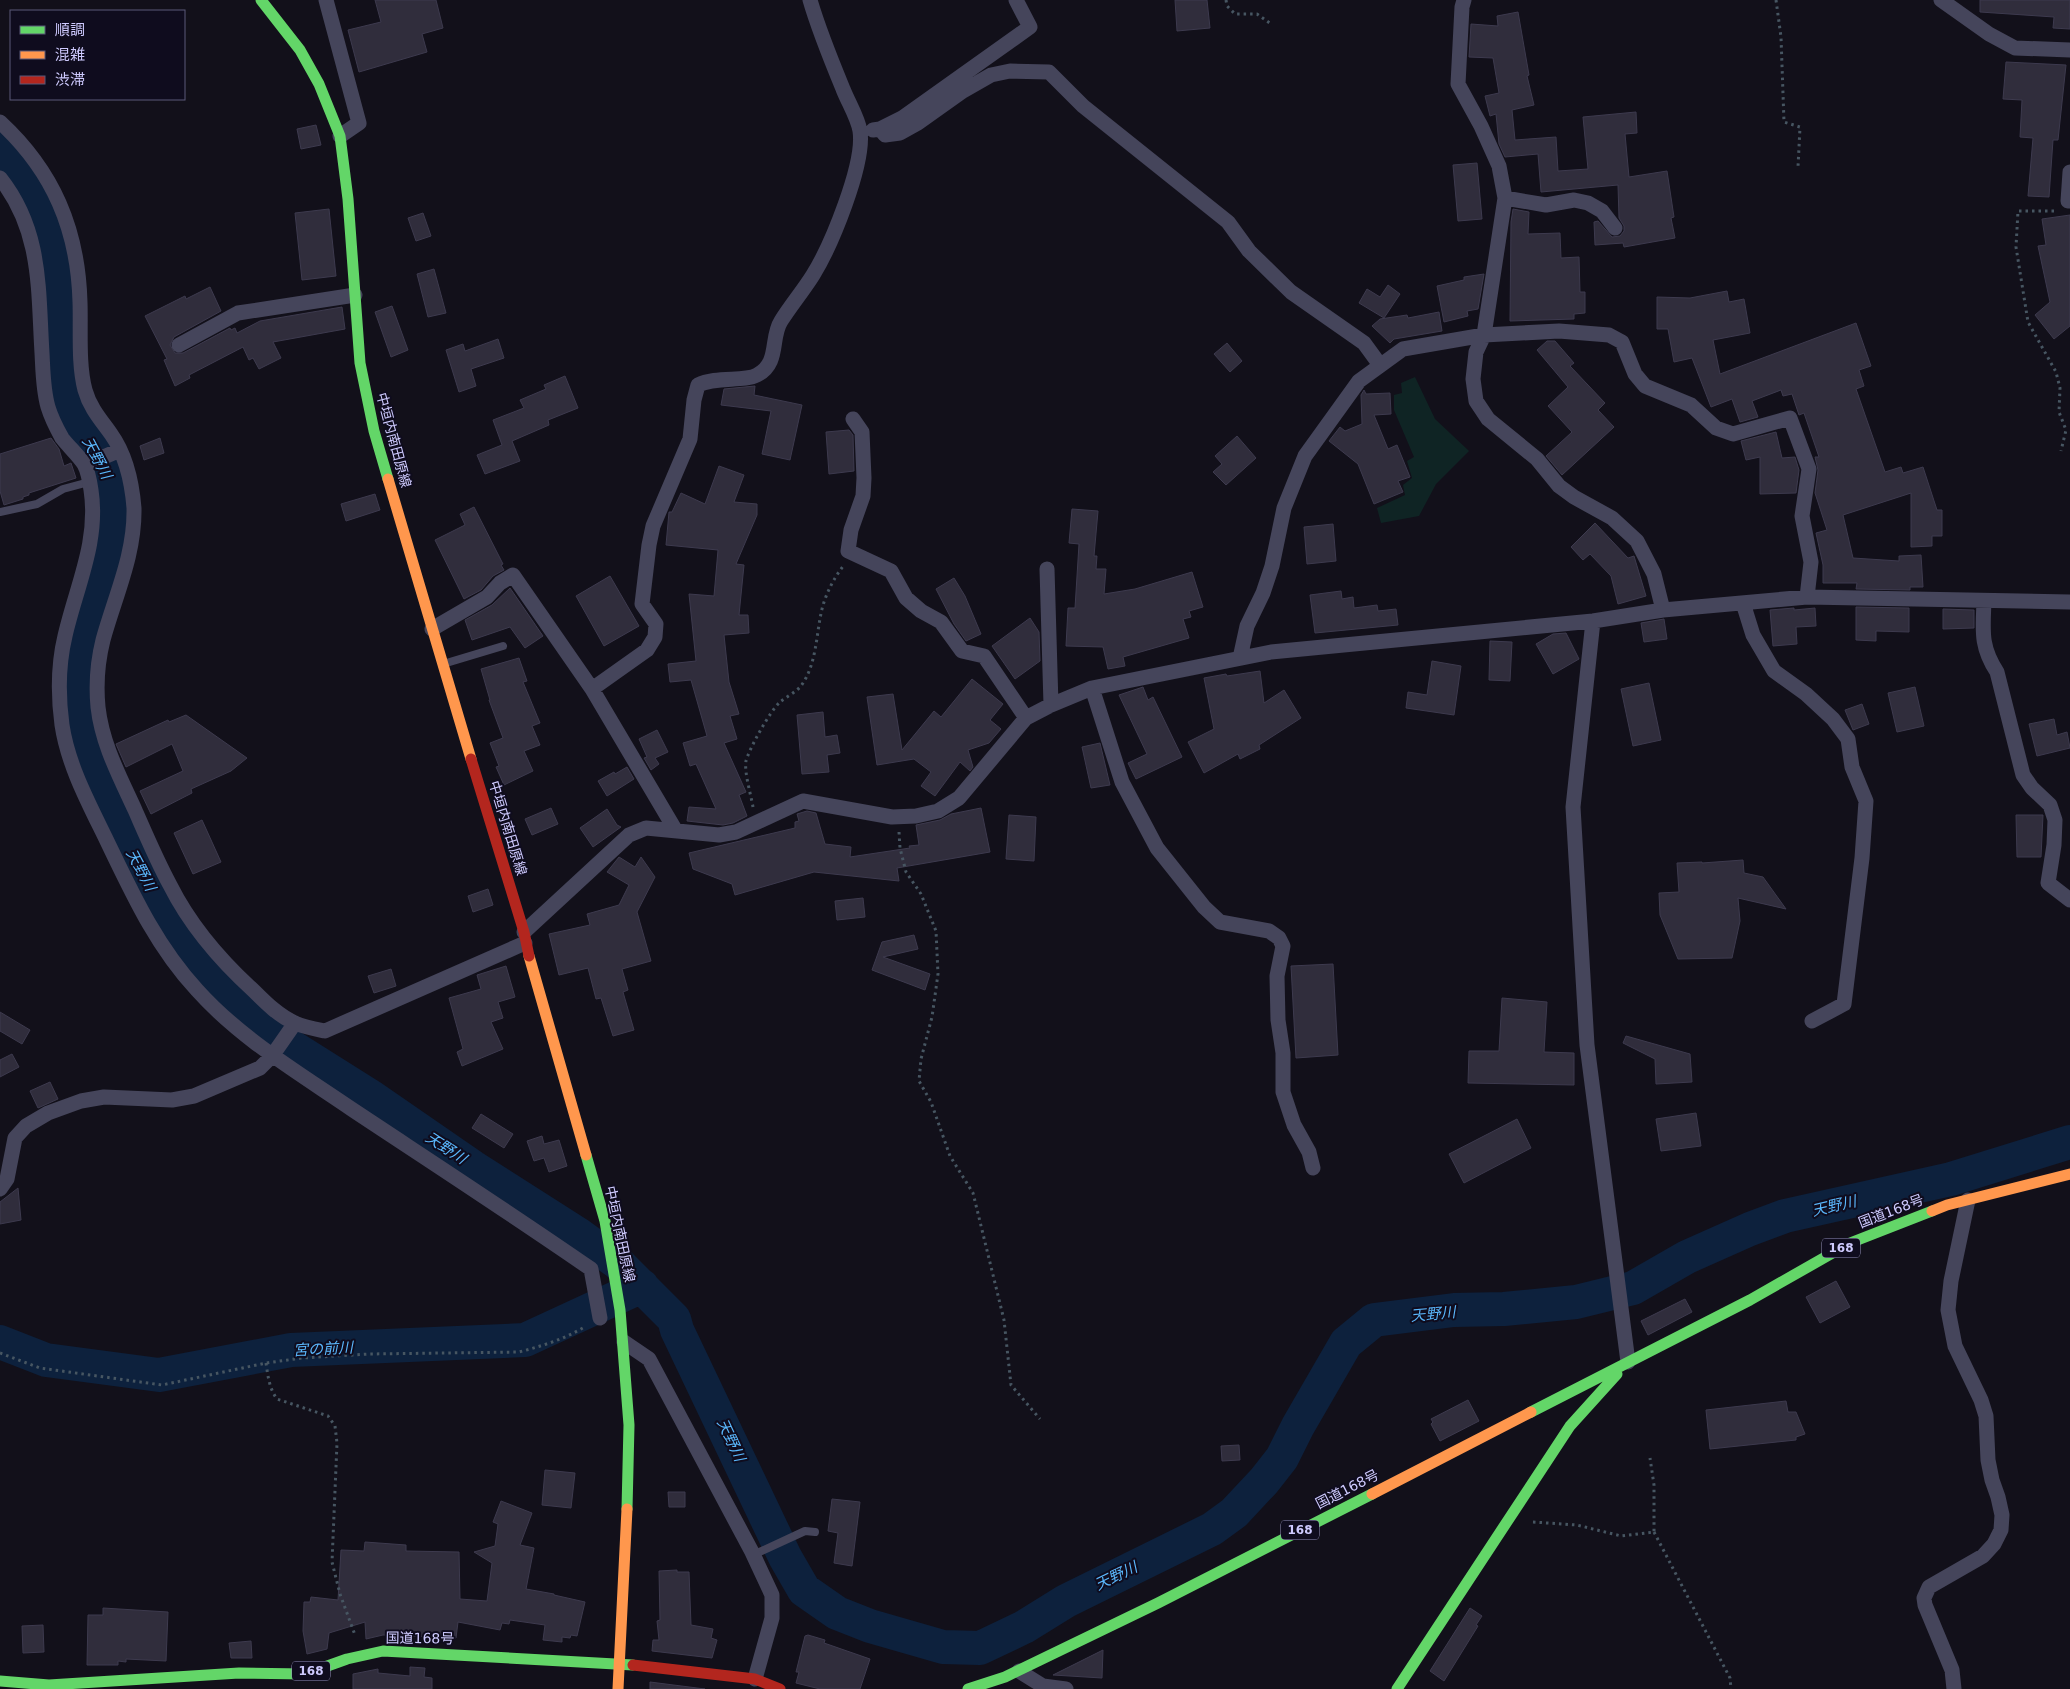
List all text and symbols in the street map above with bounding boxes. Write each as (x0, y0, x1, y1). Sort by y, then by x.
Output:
legend (10, 10, 185, 100)
text: 順調 (55, 21, 85, 39)
text: 混雑 (55, 46, 85, 64)
text: 渋滞 (55, 71, 85, 89)
street label: 中垣内南田原線 (374, 391, 414, 489)
water label: 天野川 (78, 434, 116, 484)
street label: 中垣内南田原線 (486, 779, 530, 877)
water label: 天野川 (122, 846, 160, 896)
water label: 天野川 (422, 1128, 471, 1169)
street label: 中垣内南田原線 (602, 1184, 638, 1284)
street label: 国道168号 (1856, 1191, 1926, 1231)
water label: 天野川 (1810, 1192, 1860, 1220)
road number: 168 (1822, 1238, 1860, 1258)
water label: 天野川 (1410, 1303, 1458, 1325)
water label: 宮の前川 (293, 1338, 355, 1360)
water label: 天野川 (713, 1416, 750, 1466)
street label: 国道168号 (1313, 1466, 1381, 1512)
road number: 168 (1281, 1520, 1319, 1540)
water label: 天野川 (1092, 1557, 1142, 1594)
street label: 国道168号 (385, 1629, 455, 1647)
road number: 168 (292, 1662, 330, 1680)

